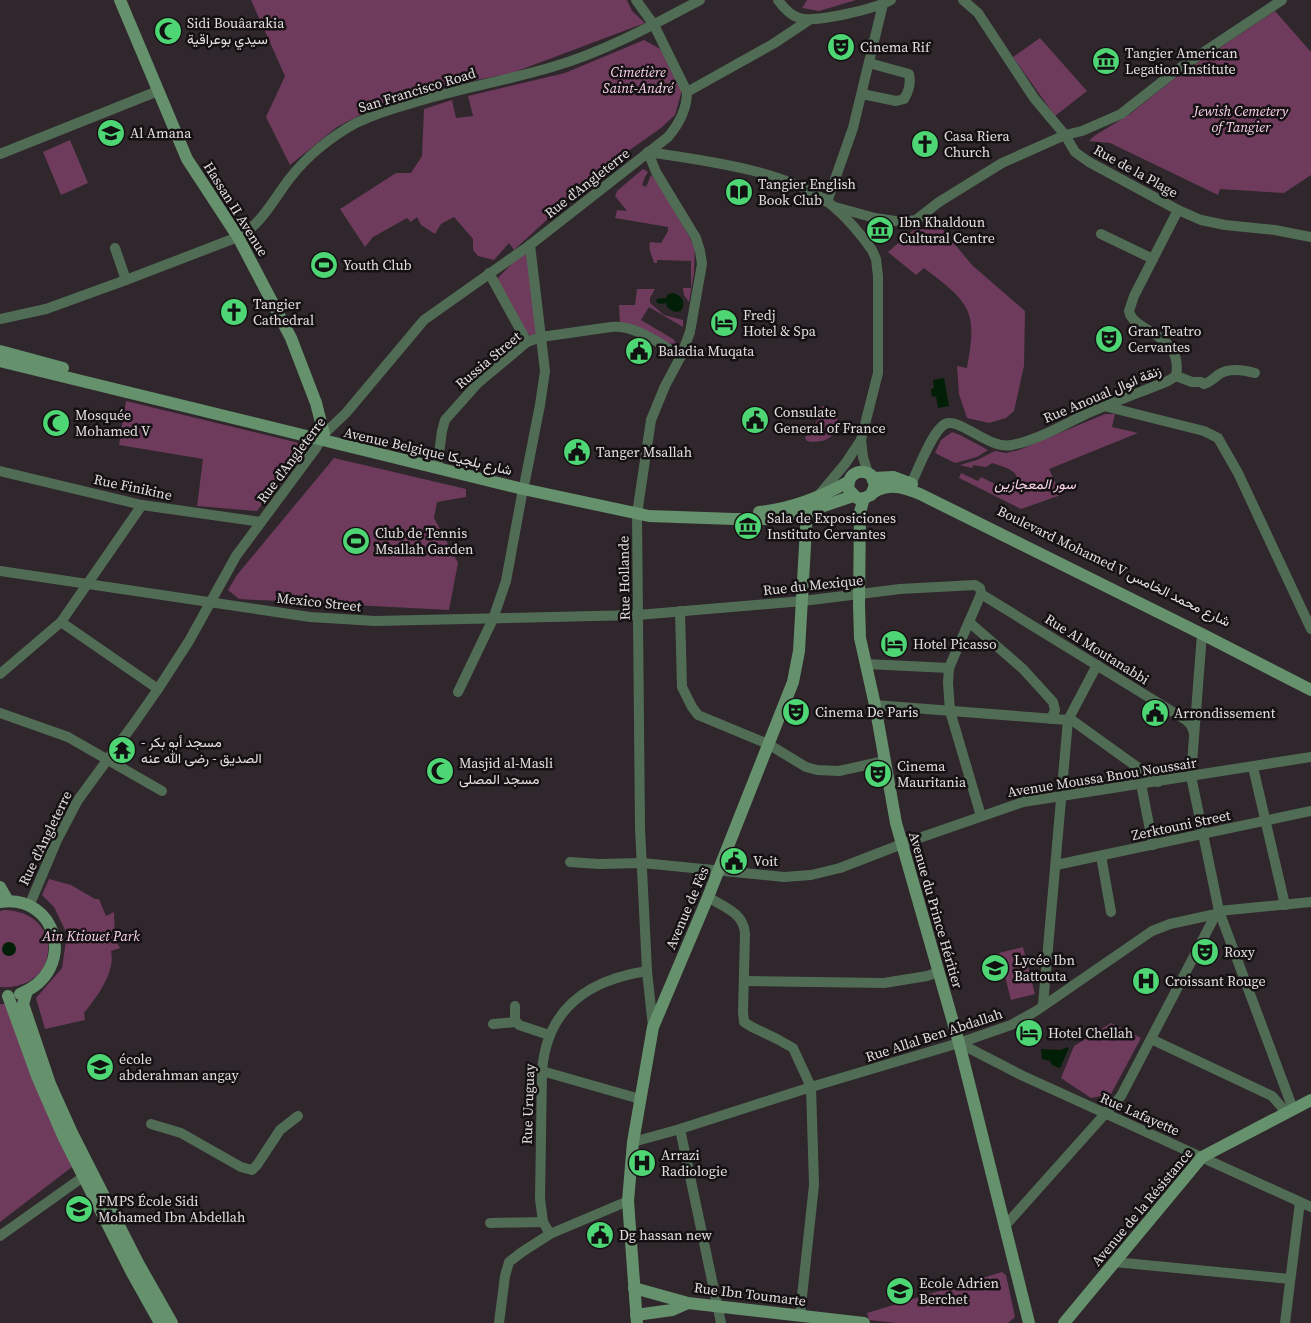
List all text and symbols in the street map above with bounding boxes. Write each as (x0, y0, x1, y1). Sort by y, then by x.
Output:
place label: Sidi Bouâarakia سيدي بوعراقية (187, 13, 285, 51)
mosque icon: Sidi Bouâarakia سيدي بوعراقية (153, 16, 183, 46)
theatre icon: Cinema Rif (826, 32, 856, 62)
place label: Cinema Rif (860, 37, 931, 57)
place label: Tangier American Legation Institute (1125, 43, 1238, 79)
museum icon: Tangier American Legation Institute (1091, 46, 1121, 76)
park label: Cimetière Saint-André (603, 62, 675, 98)
street label: San Francisco Road (356, 63, 478, 117)
park label: Jewish Cemetery of Tangier (1192, 101, 1288, 137)
school or university icon: Al Amana (96, 118, 126, 148)
place label: Al Amana (130, 123, 192, 143)
place label: Casa Riera Church (944, 126, 1011, 162)
church icon: Casa Riera Church (910, 129, 940, 159)
street label: Rue de la Plage (1090, 140, 1182, 202)
street label: Rue d'Angleterre (540, 143, 634, 223)
street label: Hassan II Avenue (199, 158, 273, 260)
place label: Tangier English Book Club (758, 174, 856, 210)
library icon: Tangier English Book Club (724, 177, 754, 207)
place label: Ibn Khaldoun Cultural Centre (899, 212, 995, 248)
museum icon: Ibn Khaldoun Cultural Centre (865, 215, 895, 245)
sports icon: Youth Club (309, 250, 339, 280)
place label: Youth Club (343, 255, 412, 275)
place label: Tangier Cathedral (253, 294, 314, 330)
church icon: Tangier Cathedral (219, 297, 249, 327)
place label: Fredj Hotel & Spa (743, 305, 817, 341)
hotel icon: Fredj Hotel & Spa (709, 308, 739, 338)
place label: Gran Teatro Cervantes (1128, 321, 1202, 357)
theatre icon: Gran Teatro Cervantes (1094, 324, 1124, 354)
street label: Russia Street (451, 326, 525, 393)
public building icon: Baladia Muqata (624, 336, 654, 366)
place label: Baladia Muqata (658, 341, 755, 361)
street label: Rue Anoual زنقة انوال (1040, 360, 1164, 428)
place label: Consulate General of France (774, 402, 886, 438)
place label: Mosquée Mohamed V (75, 405, 151, 441)
public building icon: Consulate General of France (740, 405, 770, 435)
mosque icon: Mosquée Mohamed V (41, 408, 71, 438)
street label: Rue d'Angleterre (252, 413, 330, 507)
street label: Avenue Belgique شارع بلجيكا (342, 422, 514, 481)
public building icon: Tanger Msallah (562, 437, 592, 467)
place label: Tanger Msallah (596, 442, 692, 462)
street label: Rue Finikine (92, 469, 174, 505)
park label: سور المعجازين (994, 474, 1077, 494)
street label: Boulevard Mohamed V شارع محمد الخامس (994, 501, 1234, 632)
place label: Sala de Exposiciones Instituto Cervantes (767, 508, 896, 544)
museum icon: Sala de Exposiciones Instituto Cervantes (733, 511, 763, 541)
place label: Club de Tennis Msallah Garden (375, 523, 474, 559)
sports icon: Club de Tennis Msallah Garden (341, 526, 371, 556)
street label: Rue Hollande (613, 536, 635, 620)
street label: Rue du Mexique (762, 570, 864, 600)
street label: Mexico Street (276, 588, 363, 616)
street label: Rue Al Moutanabbi (1041, 609, 1153, 689)
hotel icon: Hotel Picasso (879, 629, 909, 659)
place label: Hotel Picasso (913, 634, 997, 654)
theatre icon: Cinema De Paris (781, 697, 811, 727)
public building icon: Arrondissement (1140, 698, 1170, 728)
place label: Cinema De Paris (815, 702, 918, 722)
place label: Arrondissement (1174, 703, 1276, 723)
place label: - مسجد أبو بكر الصديق - رضى الله عنه (141, 732, 262, 768)
temple icon: - مسجد أبو بكر الصديق - رضى الله عنه (107, 735, 137, 765)
street label: Avenue Moussa Bnou Noussair (1006, 752, 1198, 802)
place label: Masjid al-Masli مسجد المصلى (459, 753, 553, 789)
mosque icon: Masjid al-Masli مسجد المصلى (425, 756, 455, 786)
place label: Cinema Mauritania (897, 756, 967, 792)
theatre icon: Cinema Mauritania (863, 759, 893, 789)
street label: Rue d'Angleterre (13, 787, 77, 889)
street label: Zerktouni Street (1130, 805, 1233, 845)
street label: Avenue du Prince Héritier (904, 829, 968, 991)
public building icon: Voit (719, 846, 749, 876)
place label: Voit (753, 851, 778, 871)
street label: Avenue de Fès (661, 863, 713, 953)
park label: Ain Ktiouet Park (41, 926, 140, 946)
theatre icon: Roxy (1190, 937, 1220, 967)
place label: Roxy (1224, 942, 1256, 962)
place label: Lycée Ibn Battouta (1014, 950, 1075, 986)
school or university icon: Lycée Ibn Battouta (980, 953, 1010, 983)
hospital icon: Croissant Rouge (1131, 966, 1161, 996)
place label: Croissant Rouge (1165, 971, 1266, 991)
street label: Rue Allal Ben Abdallah (863, 1003, 1005, 1067)
hotel icon: Hotel Chellah (1014, 1018, 1044, 1048)
place label: Hotel Chellah (1048, 1023, 1133, 1043)
place label: école abderahman angay (119, 1049, 240, 1085)
school or university icon: école abderahman angay (85, 1052, 115, 1082)
street label: Rue Uruguay (517, 1063, 539, 1145)
street label: Rue Lafayette (1097, 1088, 1183, 1140)
street label: Avenue de la Résistance (1087, 1144, 1197, 1270)
place label: Arrazi Radiologie (661, 1145, 727, 1181)
hospital icon: Arrazi Radiologie (627, 1148, 657, 1178)
place label: FMPS École Sidi Mohamed Ibn Abdellah (98, 1191, 245, 1227)
school or university icon: FMPS École Sidi Mohamed Ibn Abdellah (64, 1194, 94, 1224)
public building icon: Dg hassan new (585, 1220, 615, 1250)
place label: Dg hassan new (619, 1225, 712, 1245)
place label: Ecole Adrien Berchet (919, 1273, 1000, 1309)
school or university icon: Ecole Adrien Berchet (885, 1276, 915, 1306)
street label: Rue Ibn Toumarte (693, 1277, 807, 1311)

